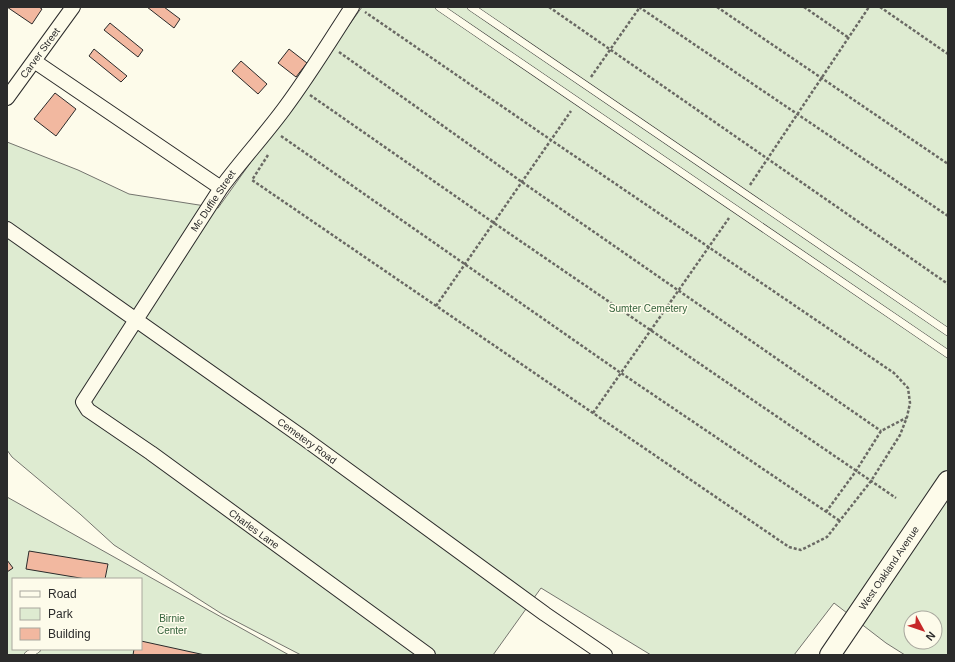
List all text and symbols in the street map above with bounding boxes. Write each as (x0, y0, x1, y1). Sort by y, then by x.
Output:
street label: Carver Street (18, 26, 62, 80)
street label: Mc Duffie Street (188, 168, 238, 234)
park label: Sumter Cemetery (609, 303, 687, 314)
street label: Cemetery Road (275, 416, 339, 466)
street label: Charles Lane (227, 507, 282, 551)
street label: West Oakland Avenue (857, 524, 921, 612)
legend (12, 578, 142, 650)
text: Road (48, 587, 77, 601)
text: Park (48, 607, 74, 621)
north arrow (903, 610, 943, 650)
park label: Birnie Center (157, 613, 188, 636)
text: Building (48, 627, 91, 641)
text: N (923, 630, 938, 643)

